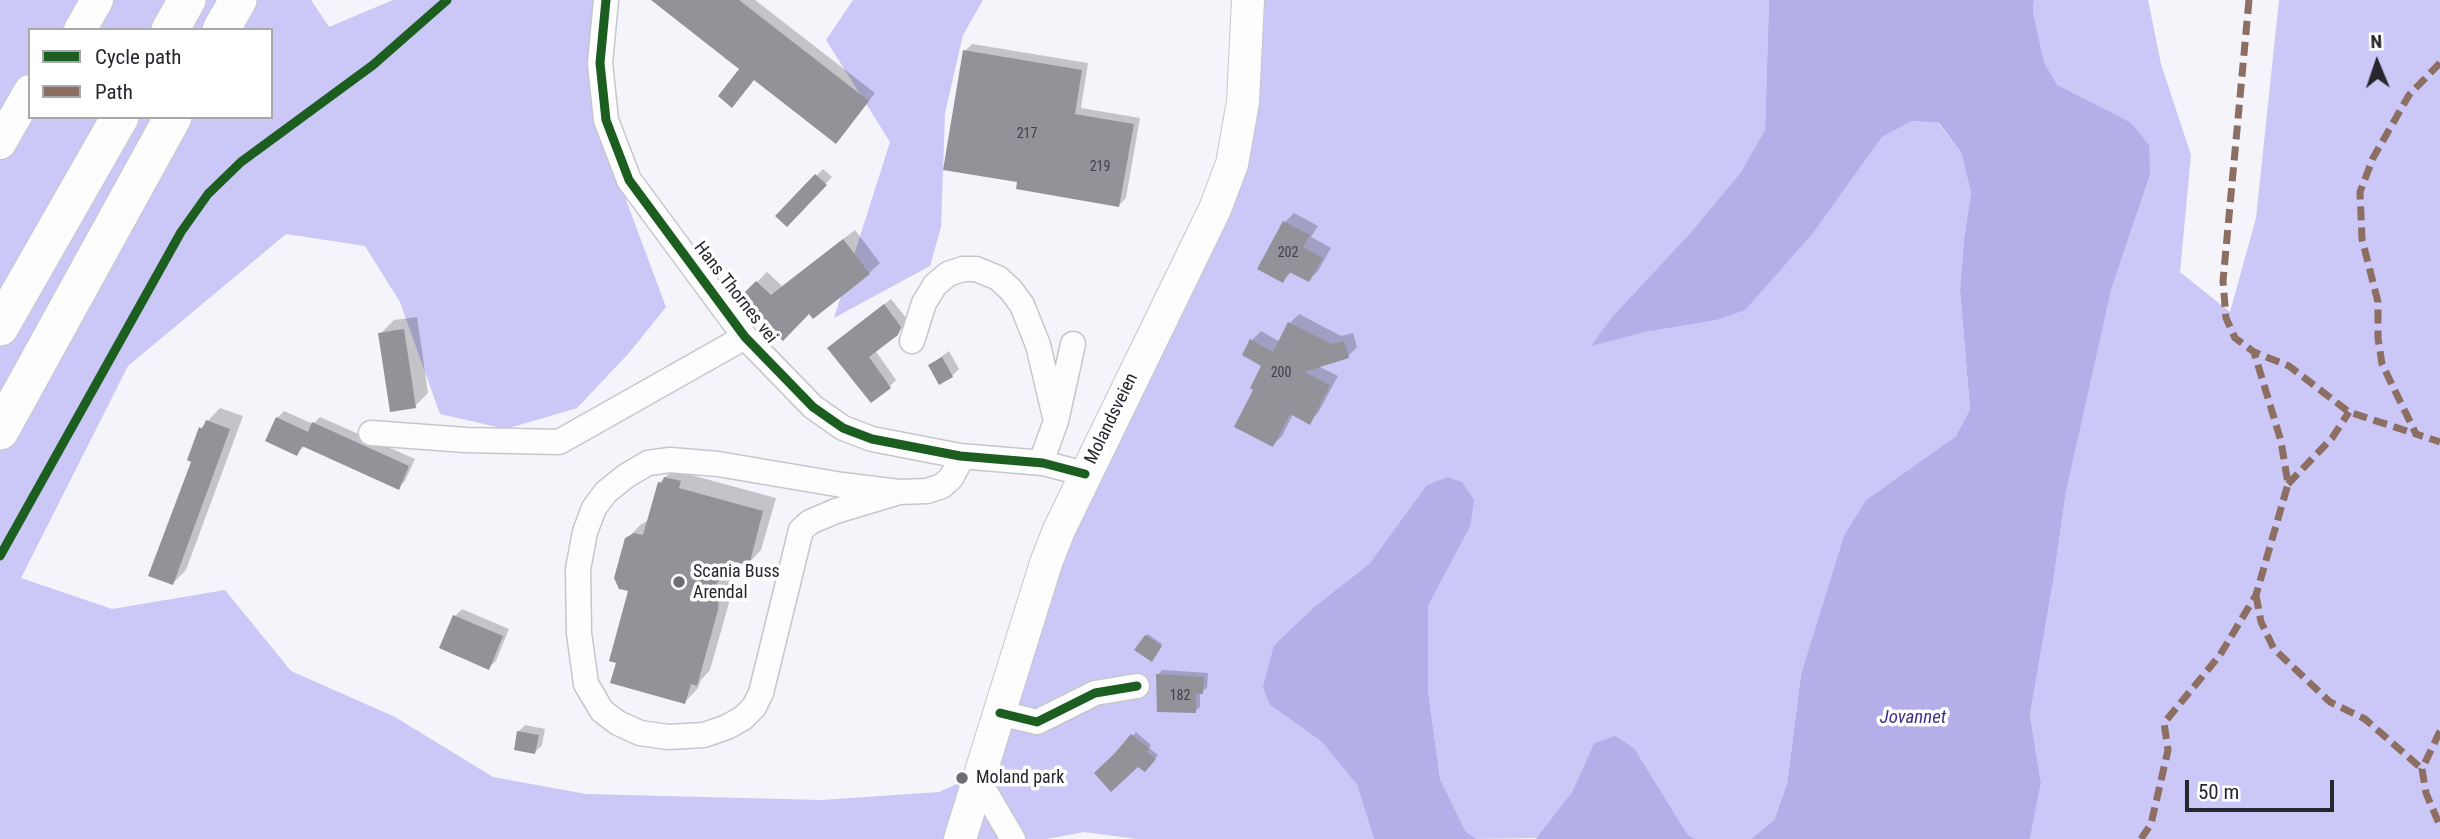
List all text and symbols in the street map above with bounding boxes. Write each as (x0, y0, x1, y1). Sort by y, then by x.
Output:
legend (28, 28, 273, 119)
north arrow (2342, 28, 2412, 98)
text: N (2370, 30, 2382, 53)
text: Cycle path (95, 45, 181, 69)
text: Path (95, 80, 133, 104)
house number: 217 (1017, 126, 1037, 142)
house number: 219 (1090, 159, 1110, 175)
street label: Hans Thornes vei (689, 238, 781, 348)
house number: 202 (1278, 245, 1298, 261)
house number: 200 (1271, 365, 1291, 381)
street label: Molandsveien (1081, 370, 1143, 468)
place label: Scania Buss Arendal (693, 561, 780, 604)
marker: Scania Buss Arendal (671, 574, 687, 590)
house number: 182 (1170, 688, 1190, 704)
water label: Jovannet (1880, 707, 1946, 729)
scale bar (2188, 766, 2337, 810)
place label: Moland park (976, 767, 1064, 789)
marker: Moland park (954, 770, 970, 786)
text: 50 m (2198, 780, 2239, 804)

